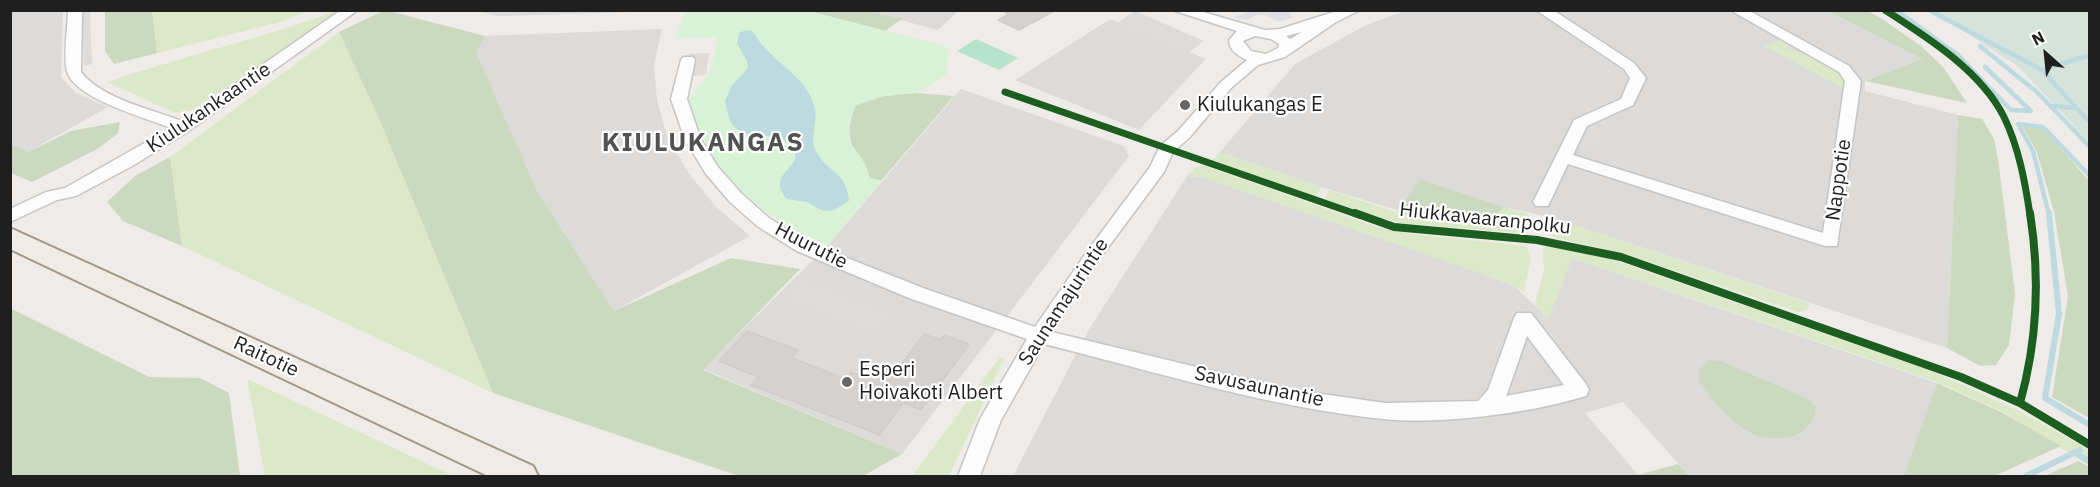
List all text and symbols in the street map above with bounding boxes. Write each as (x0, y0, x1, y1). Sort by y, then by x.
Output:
north arrow (2016, 24, 2076, 84)
text: N (2028, 26, 2048, 50)
street label: Kiulukankaantie (142, 58, 276, 158)
place label: Kiulukangas E (1197, 93, 1323, 117)
marker: Kiulukangas E (1178, 98, 1192, 112)
district label: KIULUKANGAS (602, 127, 804, 159)
street label: Nappotie (1821, 138, 1857, 222)
street label: Hiukkavaaranpolku (1398, 198, 1572, 240)
street label: Huurutie (771, 217, 851, 275)
street label: Saunamajurintie (1014, 234, 1114, 370)
street label: Raitotie (229, 331, 303, 383)
place label: Esperi Hoivakoti Albert (859, 358, 1003, 405)
street label: Savusaunantie (1192, 362, 1326, 412)
marker: Esperi Hoivakoti Albert (840, 375, 854, 389)

